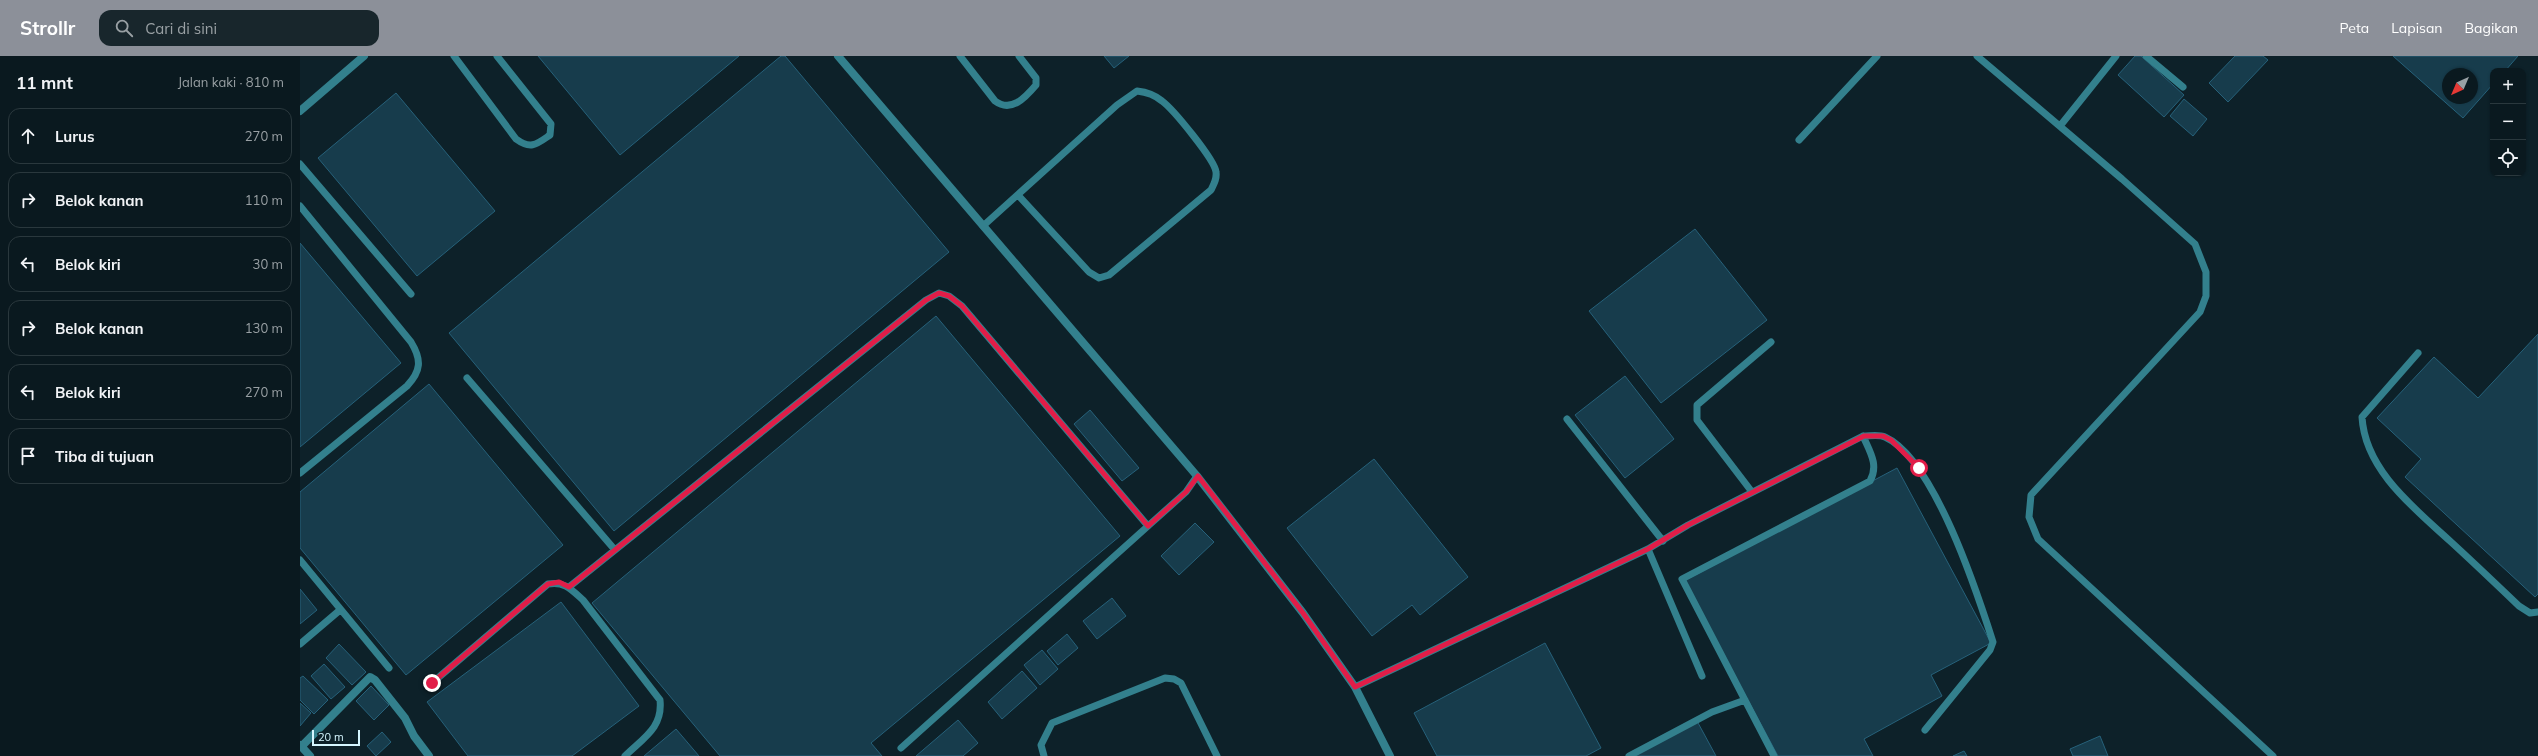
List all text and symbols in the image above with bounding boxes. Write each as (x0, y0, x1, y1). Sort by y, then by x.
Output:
search box (99, 10, 379, 46)
text: Strollr (20, 16, 75, 40)
icon: search (113, 17, 135, 39)
text: Cari di sini (145, 19, 217, 38)
text: Peta (2340, 19, 2369, 37)
text: Lapisan (2391, 19, 2443, 37)
text: Bagikan (2465, 19, 2518, 37)
north arrow (2442, 68, 2478, 104)
map controls (2490, 68, 2526, 176)
button: + (2490, 68, 2526, 104)
text: 11 mnt (16, 72, 73, 93)
text: Jalan kaki · 810 m (178, 74, 284, 90)
button: − (2490, 104, 2526, 140)
icon: ahead (17, 125, 39, 147)
text: Lurus (55, 127, 95, 146)
text: 270 m (245, 128, 283, 144)
button: locate (2490, 140, 2526, 176)
icon: right (17, 189, 39, 211)
text: Belok kanan (55, 191, 144, 210)
text: 110 m (245, 192, 283, 208)
icon: left (17, 253, 39, 275)
text: Belok kiri (55, 255, 121, 274)
text: 30 m (253, 256, 283, 272)
icon: right (17, 317, 39, 339)
text: Belok kanan (55, 319, 144, 338)
text: 130 m (245, 320, 283, 336)
icon: left (17, 381, 39, 403)
text: Belok kiri (55, 383, 121, 402)
text: 270 m (245, 384, 283, 400)
icon: arrive (17, 445, 39, 467)
text: Tiba di tujuan (55, 447, 154, 466)
route start (1910, 459, 1928, 477)
route end (423, 674, 441, 692)
scale bar (312, 728, 360, 747)
text: 20 m (318, 730, 344, 744)

